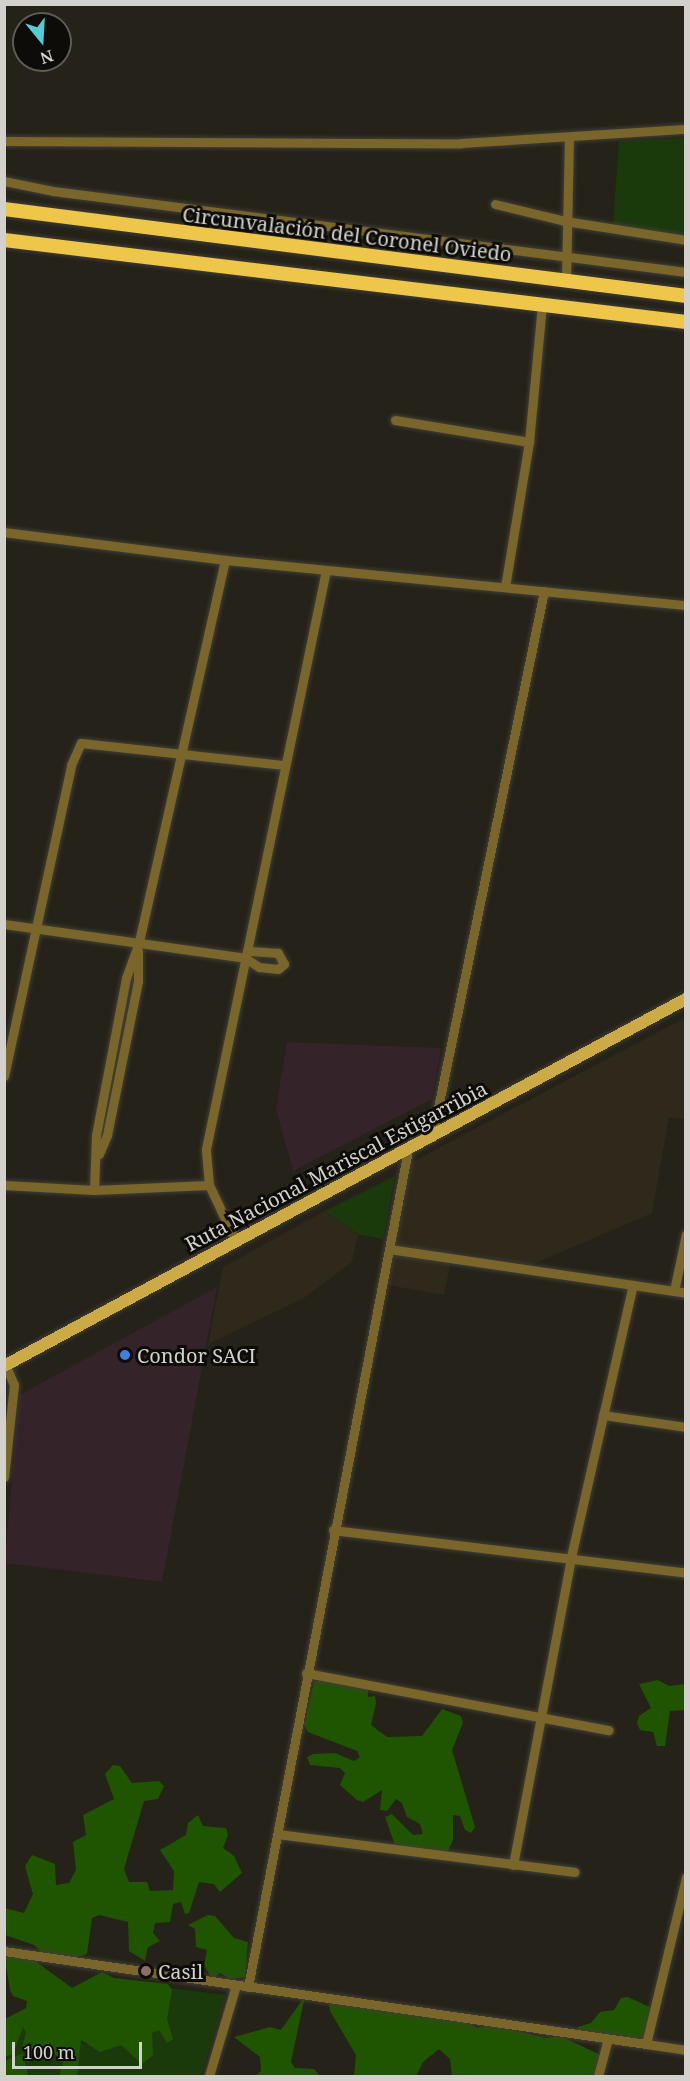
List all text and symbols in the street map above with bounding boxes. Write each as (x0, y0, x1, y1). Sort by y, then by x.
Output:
north arrow (12, 12, 72, 72)
text: N (38, 45, 56, 70)
street label: Circunvalación del Coronel Oviedo (181, 202, 513, 266)
street label: Ruta Nacional Mariscal Estigarribia (181, 1076, 491, 1256)
place label: Condor SACI (137, 1343, 256, 1367)
marker: Condor SACI (118, 1348, 132, 1362)
place label: Casil (158, 1959, 203, 1983)
marker: Casil (139, 1964, 153, 1978)
scale bar (15, 2030, 146, 2068)
text: 100 m (23, 2040, 75, 2064)

